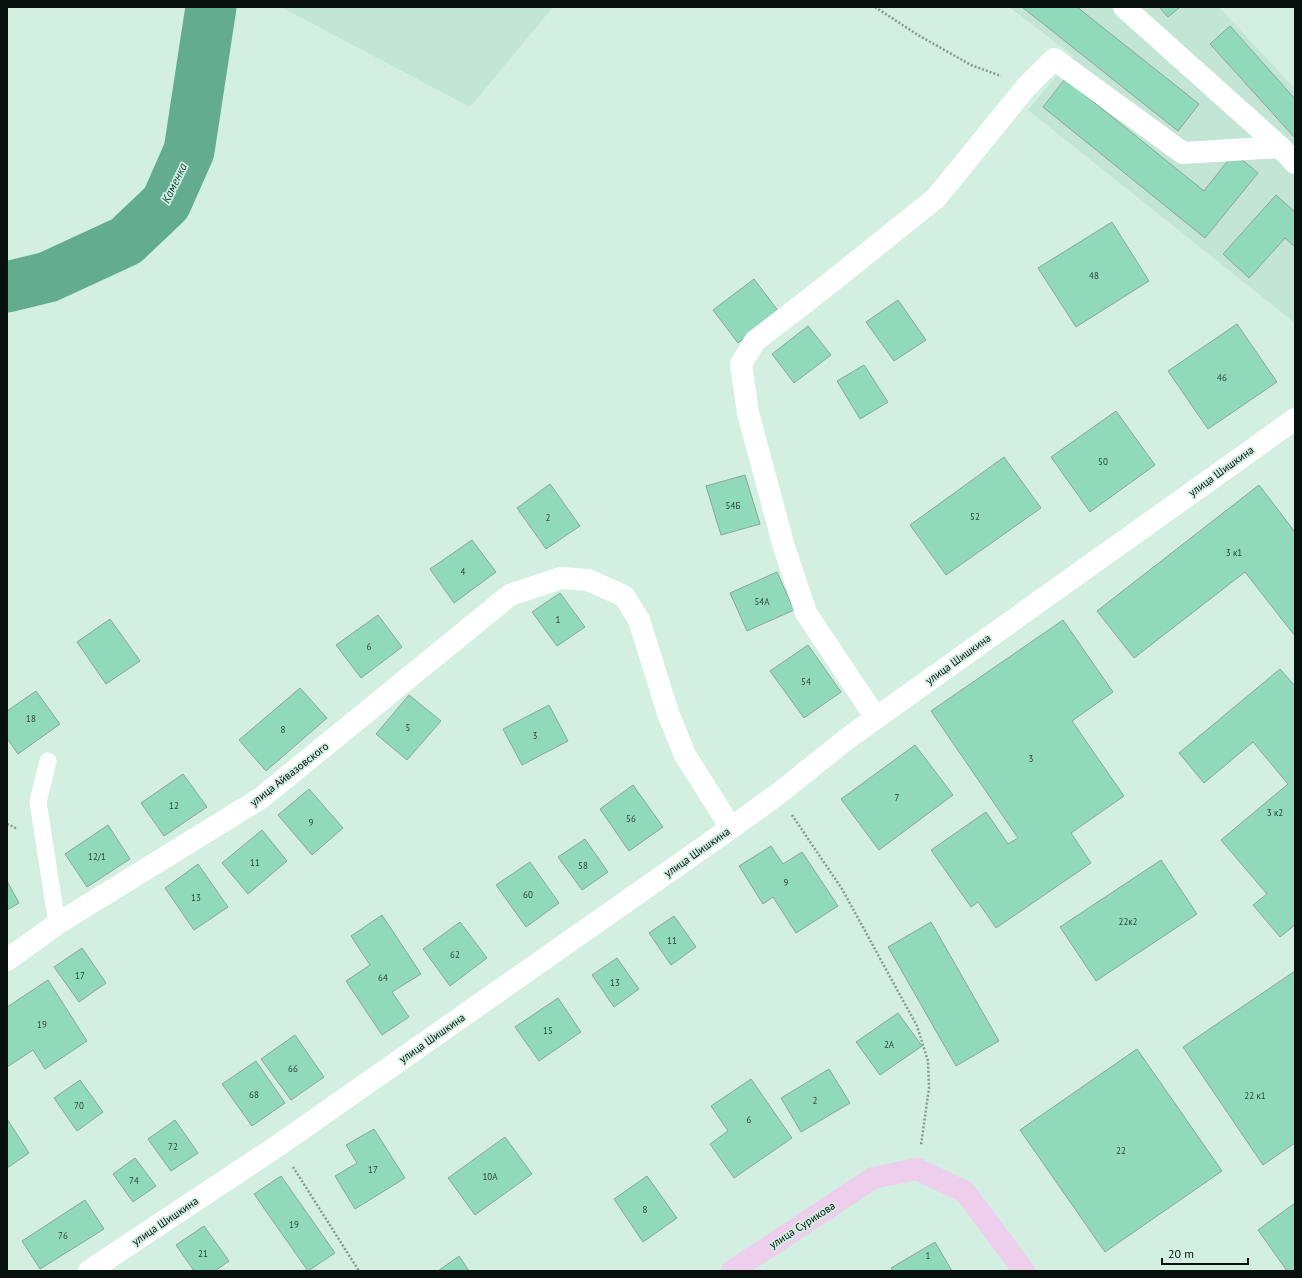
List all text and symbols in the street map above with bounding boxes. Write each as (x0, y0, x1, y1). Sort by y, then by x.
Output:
water label: Каменка (158, 160, 190, 206)
house number: 48 (1089, 270, 1099, 281)
house number: 46 (1217, 372, 1227, 383)
street label: улица Шишкина (1186, 443, 1256, 499)
house number: 50 (1098, 456, 1108, 467)
house number: 54Б (726, 500, 740, 511)
house number: 52 (970, 511, 980, 522)
house number: 2 (546, 512, 551, 523)
house number: 3 к1 (1226, 547, 1242, 558)
house number: 4 (461, 566, 466, 577)
house number: 54А (754, 596, 770, 607)
house number: 1 (556, 614, 561, 625)
street label: улица Шишкина (923, 631, 993, 687)
house number: 6 (367, 641, 372, 652)
house number: 54 (801, 676, 811, 687)
house number: 18 (26, 713, 36, 724)
house number: 5 (406, 722, 411, 733)
house number: 8 (281, 724, 286, 735)
house number: 3 (533, 730, 538, 741)
street label: улица Айвазовского (247, 739, 331, 809)
house number: 3 (1029, 753, 1034, 764)
house number: 7 (895, 792, 900, 803)
house number: 12 (169, 800, 179, 811)
house number: 3 к2 (1267, 807, 1283, 818)
house number: 56 (626, 813, 636, 824)
house number: 9 (309, 817, 314, 828)
street label: улица Шишкина (661, 824, 733, 880)
house number: 12/1 (88, 851, 106, 862)
house number: 11 (250, 857, 260, 868)
house number: 58 (578, 860, 588, 871)
house number: 9 (784, 877, 789, 888)
house number: 60 (523, 889, 533, 900)
house number: 13 (191, 892, 201, 903)
house number: 22к2 (1118, 916, 1138, 927)
house number: 11 (667, 935, 677, 946)
house number: 62 (450, 949, 460, 960)
house number: 17 (75, 970, 85, 981)
house number: 64 (378, 972, 388, 983)
house number: 13 (610, 977, 620, 988)
street label: улица Шишкина (396, 1010, 468, 1066)
house number: 19 (37, 1019, 47, 1030)
house number: 15 (543, 1025, 553, 1036)
house number: 2А (884, 1039, 895, 1050)
house number: 66 (288, 1063, 298, 1074)
house number: 68 (249, 1089, 259, 1100)
house number: 22 к1 (1244, 1090, 1266, 1101)
house number: 2 (813, 1095, 818, 1106)
house number: 70 (74, 1100, 84, 1111)
house number: 6 (747, 1114, 752, 1125)
house number: 72 (168, 1141, 178, 1152)
house number: 22 (1116, 1145, 1126, 1156)
house number: 17 (368, 1164, 378, 1175)
house number: 10А (482, 1171, 498, 1182)
house number: 74 (129, 1175, 139, 1186)
street label: улица Шишкина (129, 1194, 201, 1248)
street label: улица Сурикова (766, 1198, 838, 1252)
house number: 8 (643, 1204, 648, 1215)
house number: 19 (289, 1219, 299, 1230)
house number: 76 (58, 1230, 68, 1241)
scale bar (1162, 1240, 1248, 1266)
text: 20 m (1168, 1246, 1194, 1261)
house number: 21 (198, 1248, 208, 1259)
house number: 1 (926, 1250, 931, 1261)

